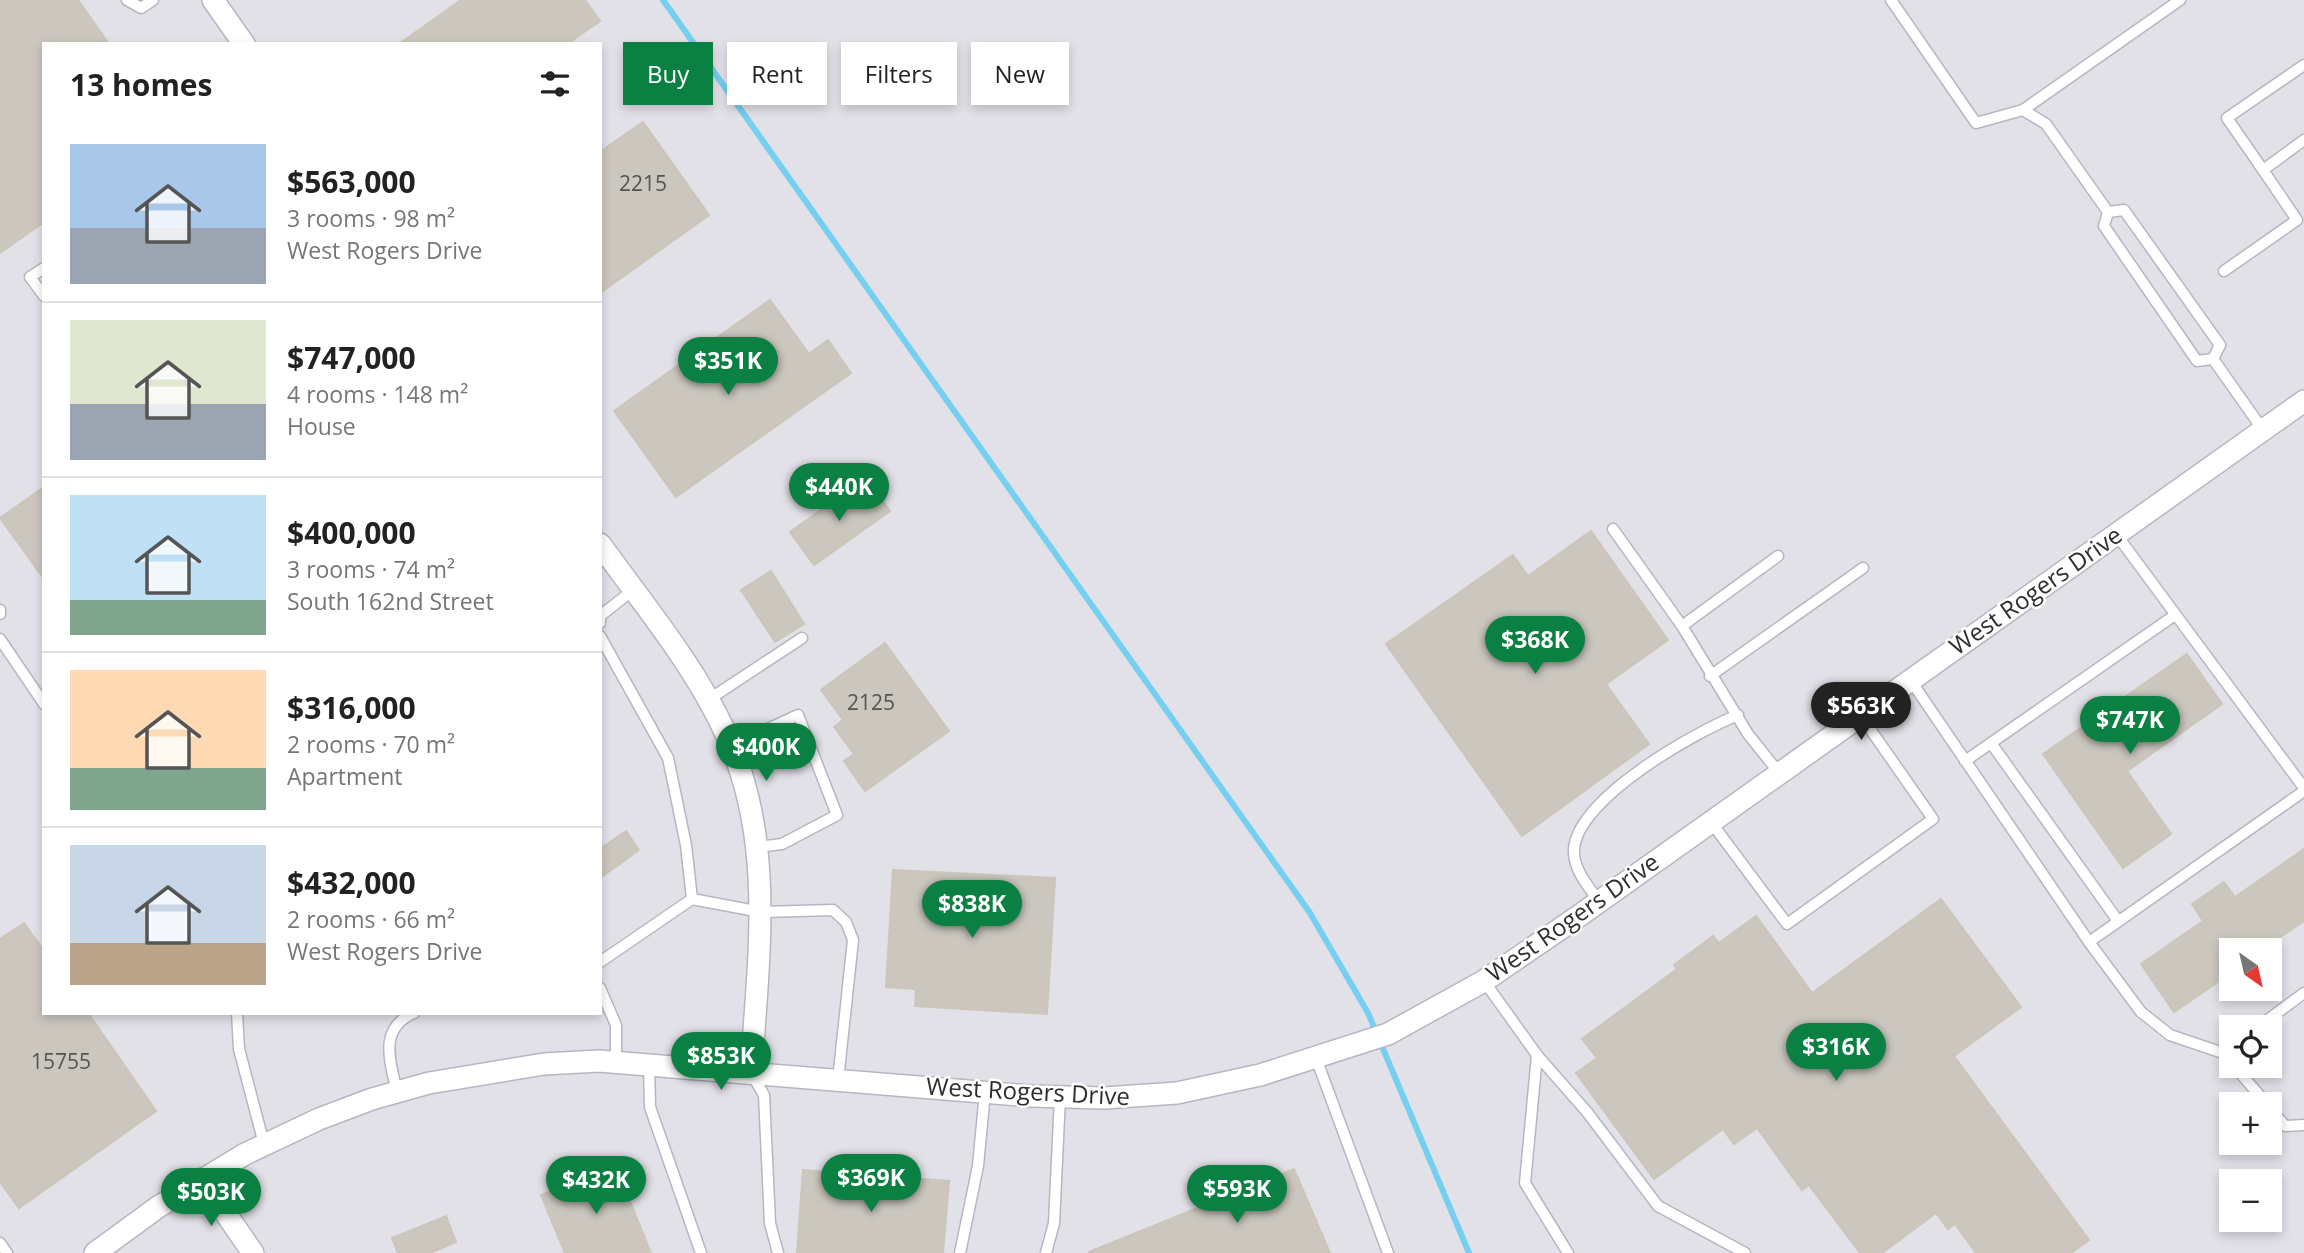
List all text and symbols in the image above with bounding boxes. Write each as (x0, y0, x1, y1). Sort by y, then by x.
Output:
chip: Buy (623, 42, 713, 105)
chip: Rent (727, 42, 827, 105)
chip: Filters (841, 42, 957, 105)
chip: New (971, 42, 1069, 105)
text: 13 homes (70, 64, 213, 105)
icon: filters (536, 65, 574, 103)
text: $563,000 (287, 161, 416, 202)
house number: 2215 (619, 169, 667, 197)
icon: home (126, 172, 210, 256)
text: 3 rooms · 98 m² (287, 202, 455, 234)
text: West Rogers Drive (287, 234, 482, 266)
text: $747,000 (287, 337, 416, 378)
pin: $351K (679, 338, 777, 397)
text: $351K (694, 344, 762, 376)
icon: home (126, 348, 210, 432)
text: 4 rooms · 148 m² (287, 378, 468, 410)
text: House (287, 410, 356, 442)
pin: $440K (790, 463, 888, 523)
text: $440K (805, 470, 873, 502)
text: $400,000 (287, 512, 416, 553)
street label: West Rogers Drive (1942, 518, 2128, 662)
icon: home (126, 523, 210, 607)
text: 3 rooms · 74 m² (287, 553, 455, 585)
text: South 162nd Street (287, 585, 494, 617)
pin: $368K (1486, 616, 1584, 676)
text: $368K (1501, 623, 1569, 655)
pin: $563K (1812, 682, 1910, 742)
text: $316,000 (287, 687, 416, 728)
house number: 2125 (847, 688, 895, 716)
text: $563K (1827, 689, 1895, 721)
pin: $747K (2081, 696, 2179, 756)
icon: home (126, 698, 210, 782)
text: $747K (2096, 703, 2164, 735)
pin: $400K (717, 724, 815, 783)
text: 2 rooms · 70 m² (287, 728, 455, 760)
text: $400K (732, 730, 800, 762)
text: Apartment (287, 760, 403, 792)
street label: West Rogers Drive (1479, 845, 1665, 989)
text: $432,000 (287, 862, 416, 903)
icon: home (126, 873, 210, 957)
pin: $838K (923, 880, 1021, 940)
text: $838K (938, 887, 1006, 919)
text: 2 rooms · 66 m² (287, 903, 455, 935)
text: West Rogers Drive (287, 935, 482, 967)
north arrow (2219, 938, 2282, 1001)
map controls (2219, 938, 2282, 1232)
button: locate (2219, 1015, 2282, 1078)
pin: $316K (1787, 1024, 1885, 1083)
text: $316K (1802, 1030, 1870, 1062)
pin: $853K (672, 1032, 770, 1092)
text: $853K (687, 1039, 755, 1071)
house number: 15755 (31, 1047, 91, 1075)
street label: West Rogers Drive (925, 1069, 1131, 1112)
button: + (2219, 1092, 2282, 1155)
pin: $369K (822, 1154, 920, 1214)
pin: $432K (547, 1156, 645, 1216)
text: $369K (837, 1161, 905, 1193)
text: $432K (562, 1163, 630, 1195)
pin: $593K (1188, 1166, 1286, 1225)
pin: $503K (162, 1168, 260, 1228)
button: − (2219, 1169, 2282, 1232)
text: $593K (1203, 1172, 1271, 1204)
text: $503K (177, 1175, 245, 1207)

